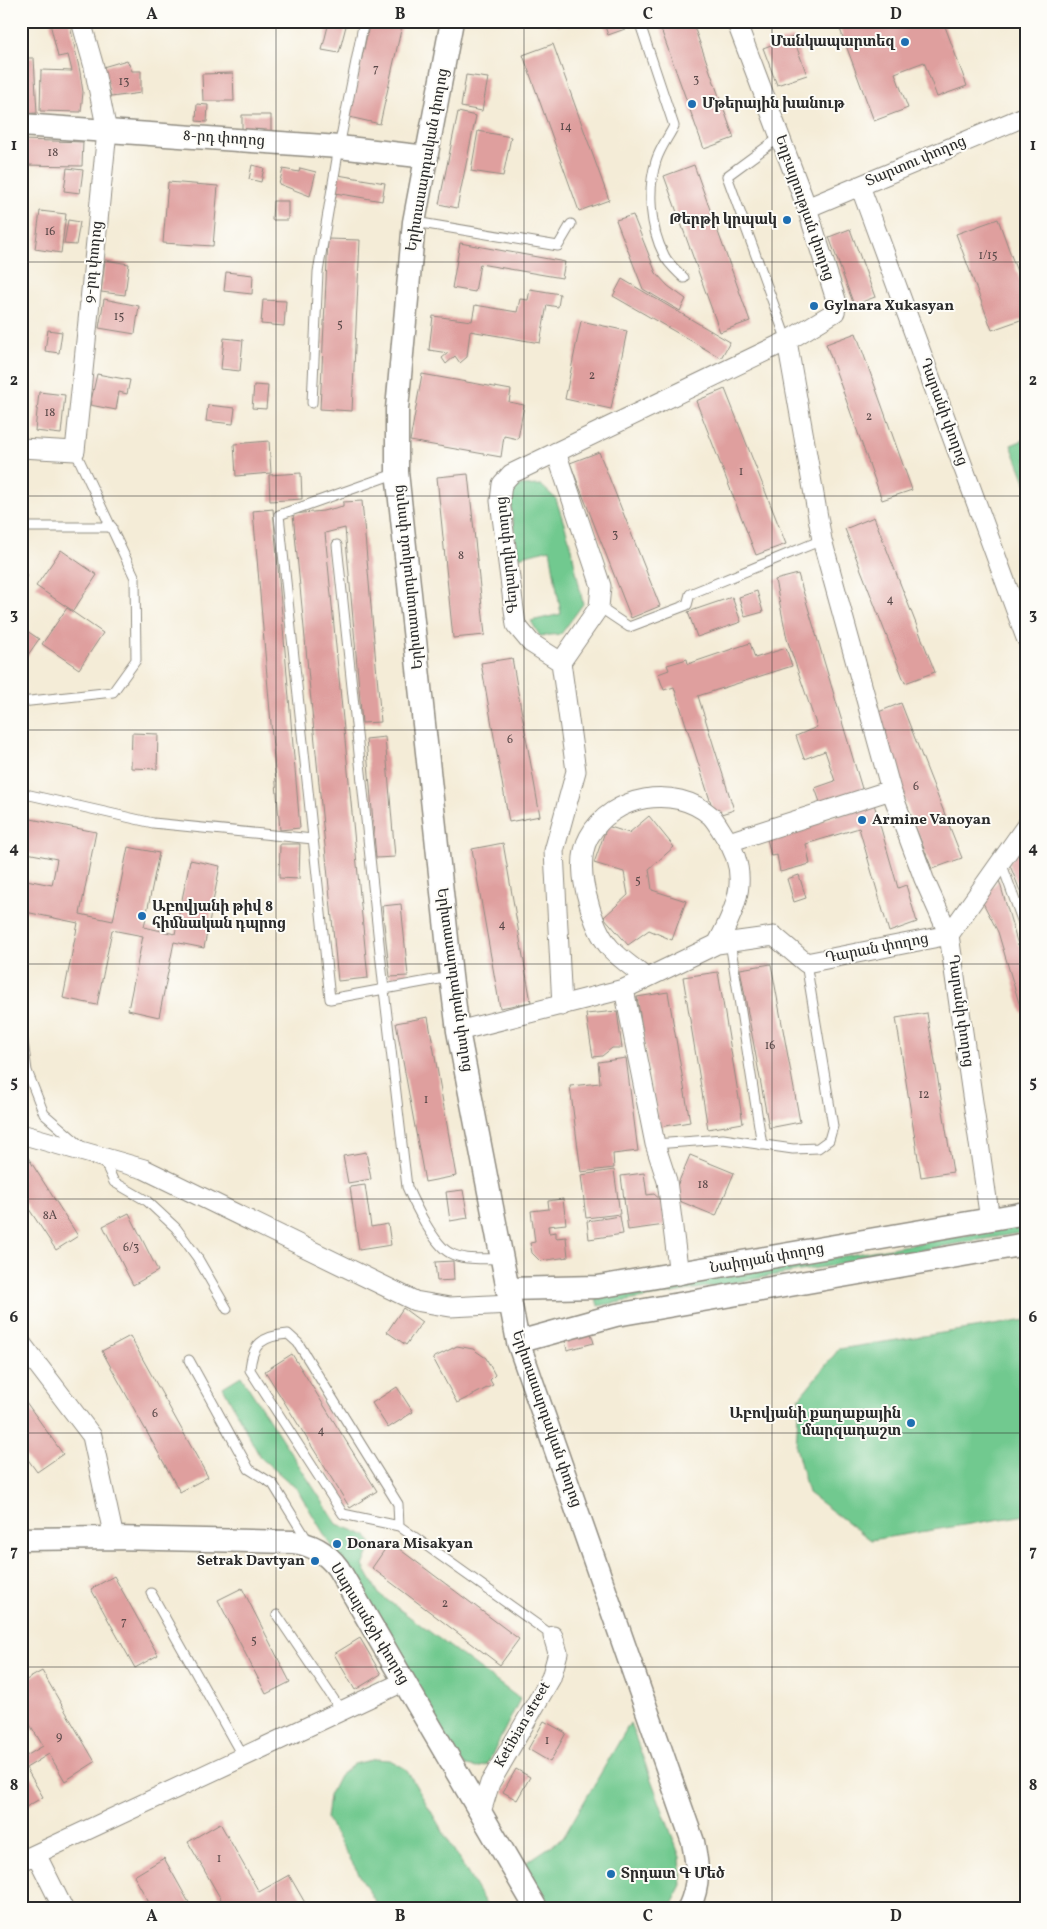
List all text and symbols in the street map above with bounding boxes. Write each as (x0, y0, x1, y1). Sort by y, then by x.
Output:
text: A (146, 4, 158, 26)
text: B (395, 4, 406, 26)
text: C (643, 4, 653, 26)
text: D (890, 4, 902, 26)
place label: Մանկապարտեզ (770, 32, 895, 53)
marker: Մանկապարտեզ (899, 36, 911, 48)
house number: 7 (373, 61, 379, 77)
street label: Երիտասարդական փողոց (402, 67, 454, 253)
house number: 3 (693, 72, 699, 88)
house number: 13 (119, 74, 129, 90)
place label: Մթերային խանութ (702, 94, 845, 115)
marker: Մթերային խանութ (686, 98, 698, 110)
house number: 14 (560, 119, 572, 135)
street label: 8-րդ փողոց (182, 126, 266, 152)
street label: Տարտու փողոց (863, 131, 969, 193)
street label: Եղբայրության փողոց (769, 132, 839, 284)
text: 1 (11, 135, 17, 157)
text: 1 (1030, 135, 1036, 157)
house number: 18 (48, 145, 58, 161)
place label: Թերթի կրպակ (669, 210, 777, 231)
marker: Թերթի կրպակ (781, 214, 793, 226)
street label: 9-րդ փողոց (79, 220, 109, 304)
house number: 16 (45, 224, 55, 240)
house number: 1/15 (978, 248, 998, 264)
place label: Gylnara Xukasyan (824, 296, 954, 317)
marker: Gylnara Xukasyan (808, 300, 820, 312)
house number: 15 (114, 309, 124, 325)
house number: 5 (337, 317, 343, 333)
street label: Դարանի փողոց (914, 355, 972, 469)
house number: 2 (589, 368, 595, 384)
text: 2 (10, 370, 18, 392)
text: 2 (1029, 370, 1037, 392)
house number: 18 (45, 405, 55, 421)
house number: 2 (866, 409, 872, 425)
house number: 1 (739, 464, 743, 480)
street label: Երիտասարդական փողոց (389, 484, 429, 670)
street label: Գեղարդի փողոց (491, 495, 525, 615)
house number: 3 (612, 527, 618, 543)
house number: 8 (458, 548, 464, 564)
house number: 4 (886, 592, 894, 608)
text: 3 (10, 604, 18, 626)
text: 3 (1029, 604, 1037, 626)
house number: 6 (507, 732, 513, 748)
house number: 6 (913, 779, 919, 795)
place label: Armine Vanoyan (872, 810, 991, 831)
marker: Armine Vanoyan (856, 814, 868, 826)
text: 4 (9, 838, 19, 860)
text: 4 (1028, 838, 1038, 860)
house number: 5 (635, 873, 641, 889)
street label: Երիտասարդական փողոց (431, 887, 477, 1073)
place label: Աբովյանի թիվ 8 հիմնական դպրոց (152, 897, 286, 935)
marker: Աբովյանի թիվ 8 հիմնական դպրոց (136, 910, 148, 922)
house number: 4 (498, 917, 506, 933)
street label: Դարան փողոց (823, 929, 931, 969)
street label: Դարանի փողոց (942, 953, 978, 1069)
house number: 16 (765, 1038, 775, 1054)
text: 5 (10, 1072, 18, 1094)
text: 5 (1029, 1072, 1037, 1094)
house number: 12 (918, 1087, 930, 1103)
house number: 1 (424, 1092, 428, 1108)
house number: 18 (698, 1177, 708, 1193)
house number: 8А (43, 1208, 58, 1224)
street label: Նաիրյան փողոց (708, 1239, 826, 1279)
house number: 6/3 (123, 1240, 139, 1256)
text: 6 (10, 1307, 19, 1329)
text: 6 (1029, 1307, 1038, 1329)
street label: Երիտասարդական փողոց (506, 1328, 586, 1510)
place label: Աբովյանի քաղաքային մարզադաշտ (729, 1404, 902, 1442)
house number: 6 (152, 1406, 158, 1422)
marker: Աբովյանի քաղաքային մարզադաշտ (905, 1417, 917, 1429)
house number: 4 (317, 1423, 325, 1439)
place label: Donara Misakyan (347, 1534, 473, 1555)
marker: Donara Misakyan (331, 1538, 343, 1550)
text: 7 (10, 1541, 18, 1563)
text: 7 (1029, 1541, 1037, 1563)
place label: Setrak Davtyan (197, 1551, 305, 1572)
marker: Setrak Davtyan (309, 1555, 321, 1567)
street label: Սարալանջի փողոց (324, 1559, 414, 1689)
house number: 2 (442, 1596, 448, 1612)
house number: 7 (121, 1614, 127, 1630)
house number: 5 (251, 1633, 257, 1649)
street label: Ketibian street (490, 1678, 556, 1772)
house number: 9 (56, 1729, 62, 1745)
house number: 1 (545, 1733, 549, 1749)
text: 8 (10, 1775, 18, 1797)
text: 8 (1029, 1775, 1037, 1797)
house number: 1 (217, 1851, 221, 1867)
place label: Տրդատ Գ Մեծ (621, 1864, 725, 1885)
marker: Տրդատ Գ Մեծ (605, 1868, 617, 1880)
text: A (146, 1906, 158, 1928)
text: B (395, 1906, 406, 1928)
text: C (643, 1906, 653, 1928)
text: D (890, 1906, 902, 1928)

